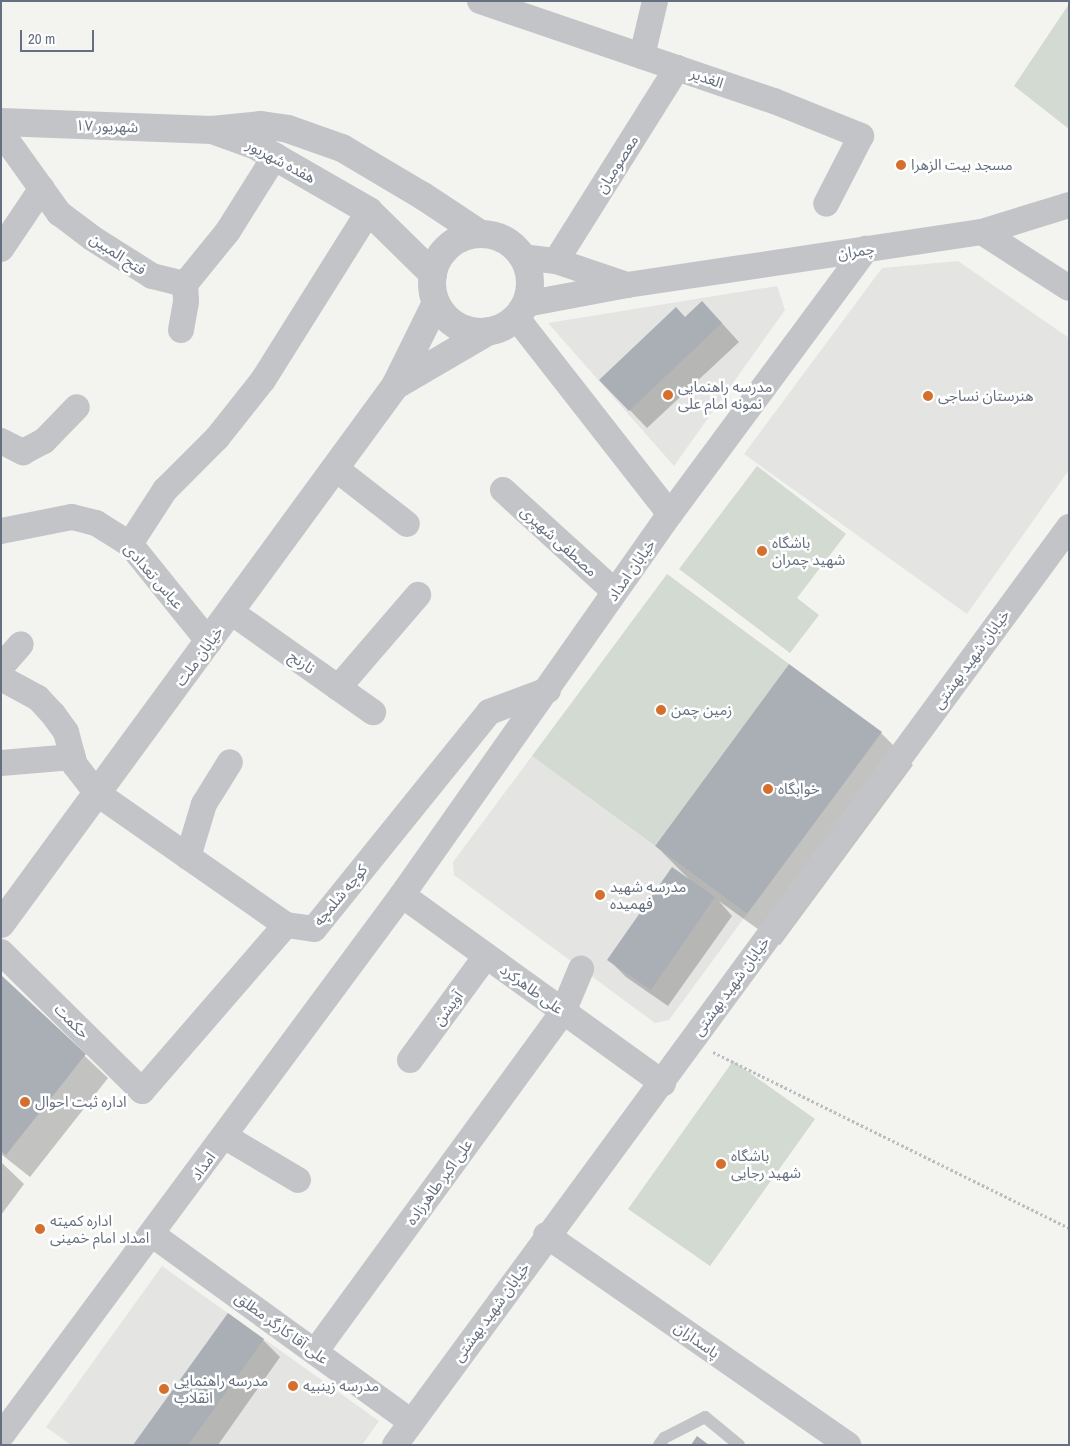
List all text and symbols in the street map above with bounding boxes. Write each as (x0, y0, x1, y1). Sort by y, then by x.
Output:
scale bar (22, 20, 96, 52)
text: 20 m (28, 28, 55, 49)
street label: الغدیر (688, 64, 726, 92)
street label: ۱۷ شهریور (75, 116, 139, 136)
street label: معصومیان (592, 132, 642, 196)
street label: هفده شهریور (243, 135, 319, 187)
place label: مسجد بیت الزهرا (911, 156, 1013, 174)
marker: مسجد بیت الزهرا (895, 159, 907, 171)
street label: فتح المبین (87, 229, 149, 279)
street label: چمران (836, 240, 876, 262)
place label: مدرسه راهنمایی نمونه امام علی (678, 377, 772, 412)
place label: هنرستان نساجی (938, 387, 1034, 405)
marker: مدرسه راهنمایی نمونه امام علی (662, 389, 674, 401)
marker: هنرستان نساجی (922, 390, 934, 402)
street label: مصطفی شهپری (517, 502, 601, 580)
place label: باشگاه شهید چمران (772, 533, 845, 568)
street label: خیابان امداد (603, 536, 659, 604)
street label: عباس تعدادی (121, 540, 187, 612)
marker: باشگاه شهید چمران (756, 545, 768, 557)
street label: خیابان شهید بهشتی (929, 606, 1013, 712)
street label: خیابان ملت (171, 623, 227, 689)
street label: نارنج (286, 647, 318, 677)
place label: زمین چمن (671, 701, 732, 719)
marker: زمین چمن (655, 704, 667, 716)
place label: خوابگاه (778, 780, 820, 798)
marker: خوابگاه (762, 783, 774, 795)
street label: کوچه شلمچه (309, 861, 371, 929)
place label: مدرسه شهید فهمیده (610, 877, 686, 912)
marker: مدرسه شهید فهمیده (594, 889, 606, 901)
street label: خیابان شهید بهشتی (689, 933, 773, 1039)
street label: علی طاهرکرد (497, 960, 567, 1018)
street label: آویشن (429, 987, 467, 1029)
street label: حکمت (51, 1000, 93, 1042)
place label: اداره ثبت احوال (35, 1093, 127, 1111)
marker: اداره ثبت احوال (19, 1096, 31, 1108)
street label: علی اکبر طاهرزاده (402, 1136, 476, 1228)
place label: باشگاه شهید رجایی (731, 1146, 801, 1181)
street label: امداد (187, 1149, 219, 1183)
marker: باشگاه شهید رجایی (715, 1158, 727, 1170)
place label: اداره کمیته امداد امام خمینی (50, 1211, 149, 1246)
marker: اداره کمیته امداد امام خمینی (34, 1223, 46, 1235)
street label: خیابان شهید بهشتی (449, 1259, 533, 1365)
street label: علی آقا کارگر مطلق (232, 1288, 332, 1368)
street label: پاسداران (671, 1318, 723, 1362)
place label: مدرسه راهنمایی انقلاب (174, 1371, 268, 1406)
place label: مدرسه زینبیه (303, 1377, 379, 1395)
marker: مدرسه زینبیه (287, 1380, 299, 1392)
marker: مدرسه راهنمایی انقلاب (158, 1383, 170, 1395)

